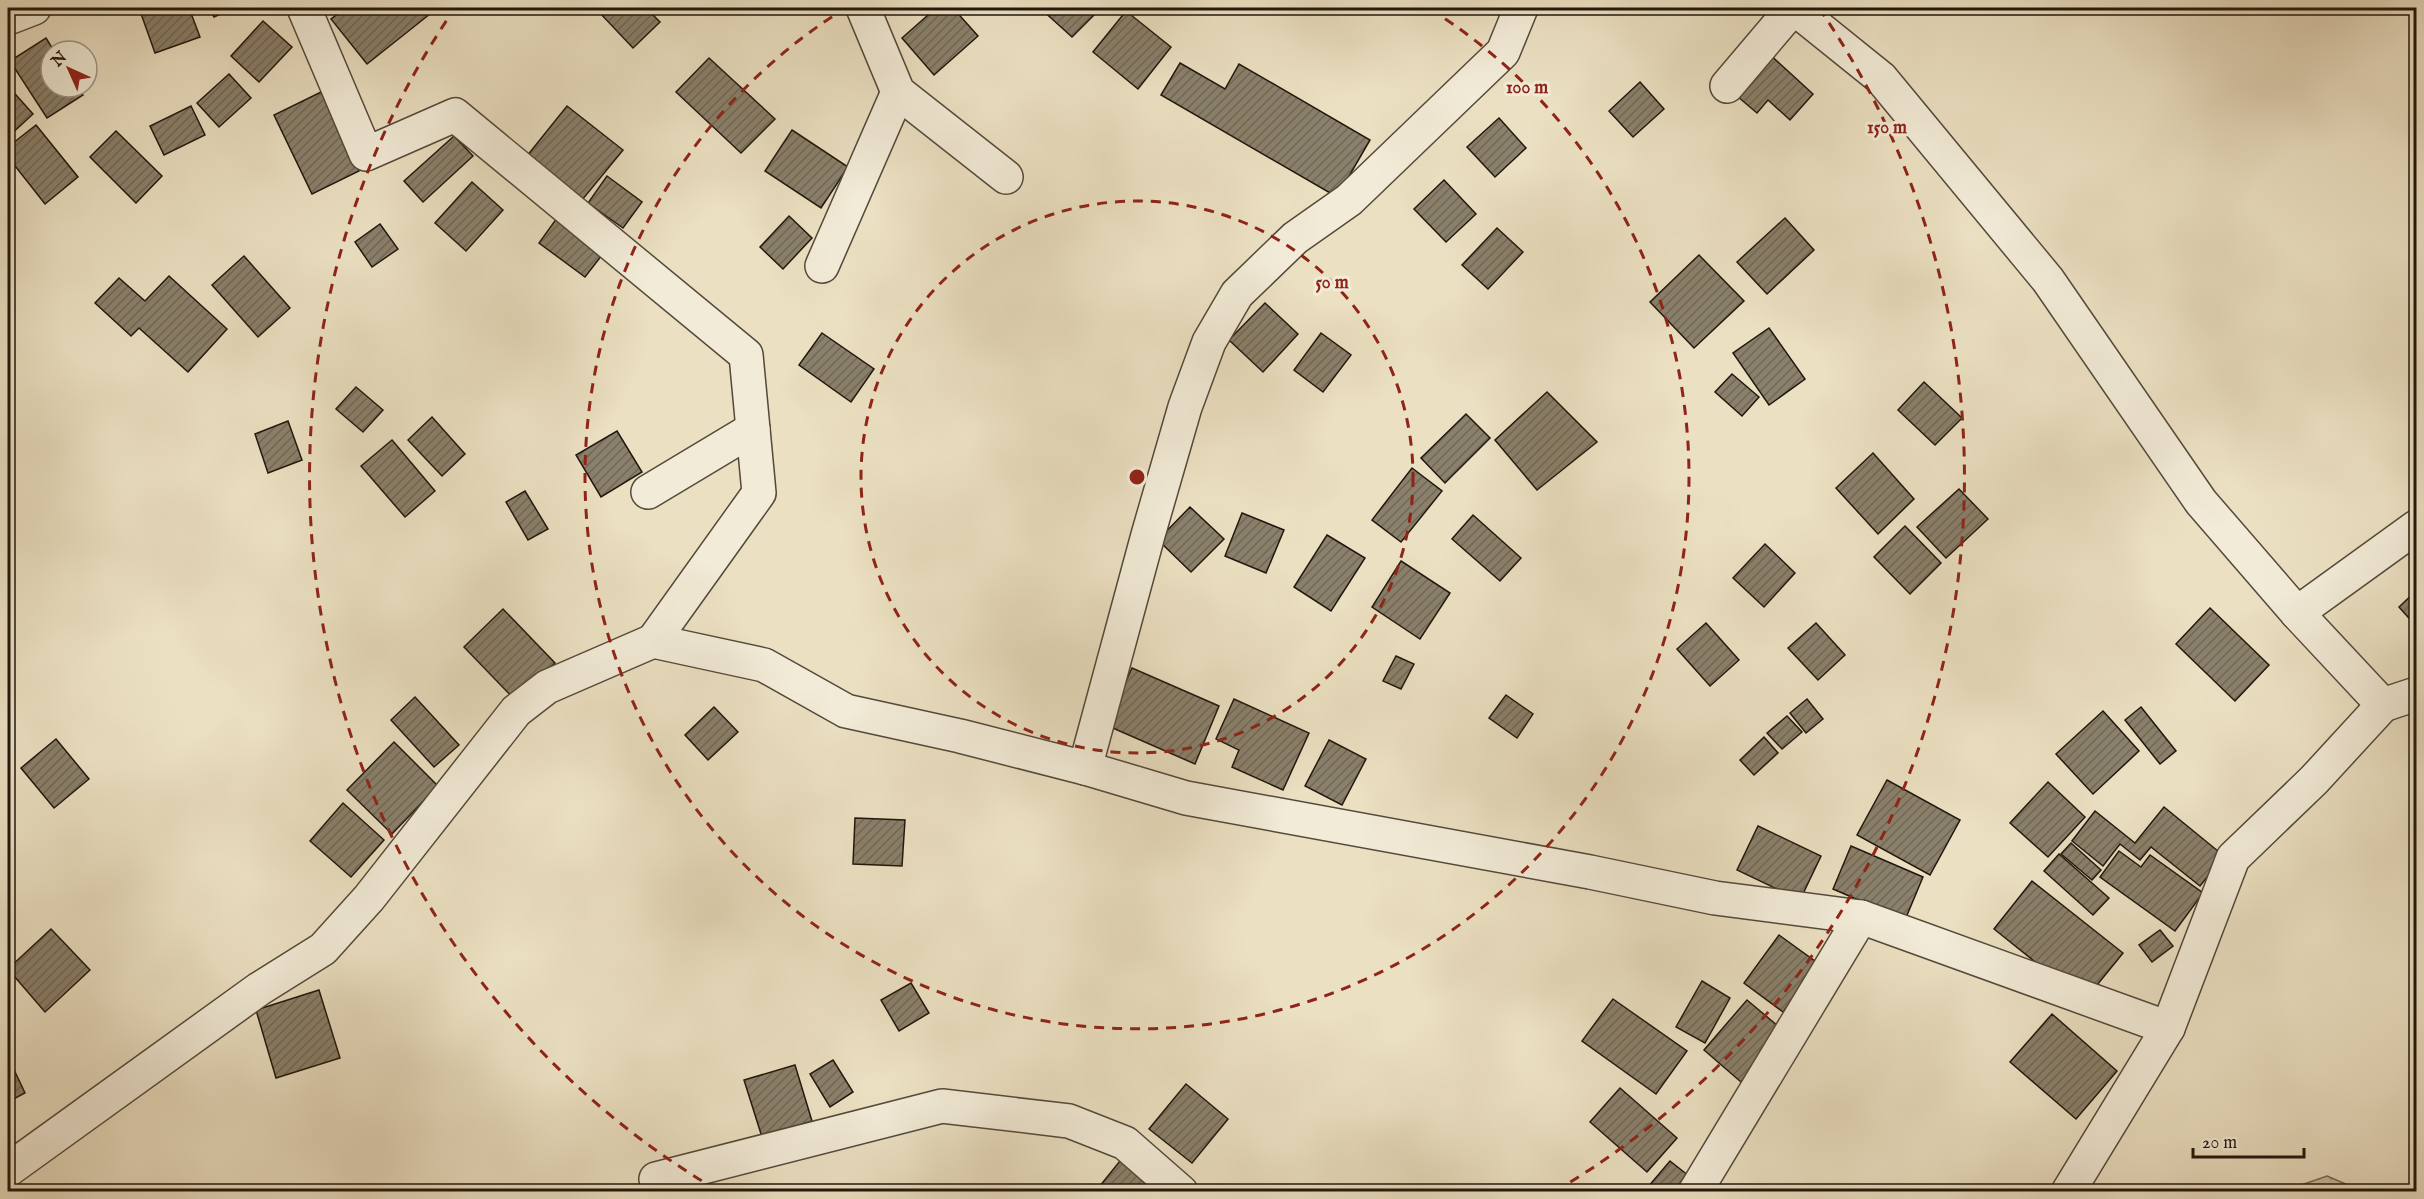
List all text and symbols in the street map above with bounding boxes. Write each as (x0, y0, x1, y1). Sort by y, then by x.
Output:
north arrow (39, 39, 99, 99)
text: N (47, 48, 72, 72)
text: 100 m (1506, 77, 1548, 100)
text: 150 m (1867, 117, 1907, 140)
text: 50 m (1315, 272, 1349, 295)
centre of rings (1127, 467, 1147, 487)
scale bar (2193, 1121, 2304, 1159)
text: 20 m (2202, 1132, 2237, 1155)

